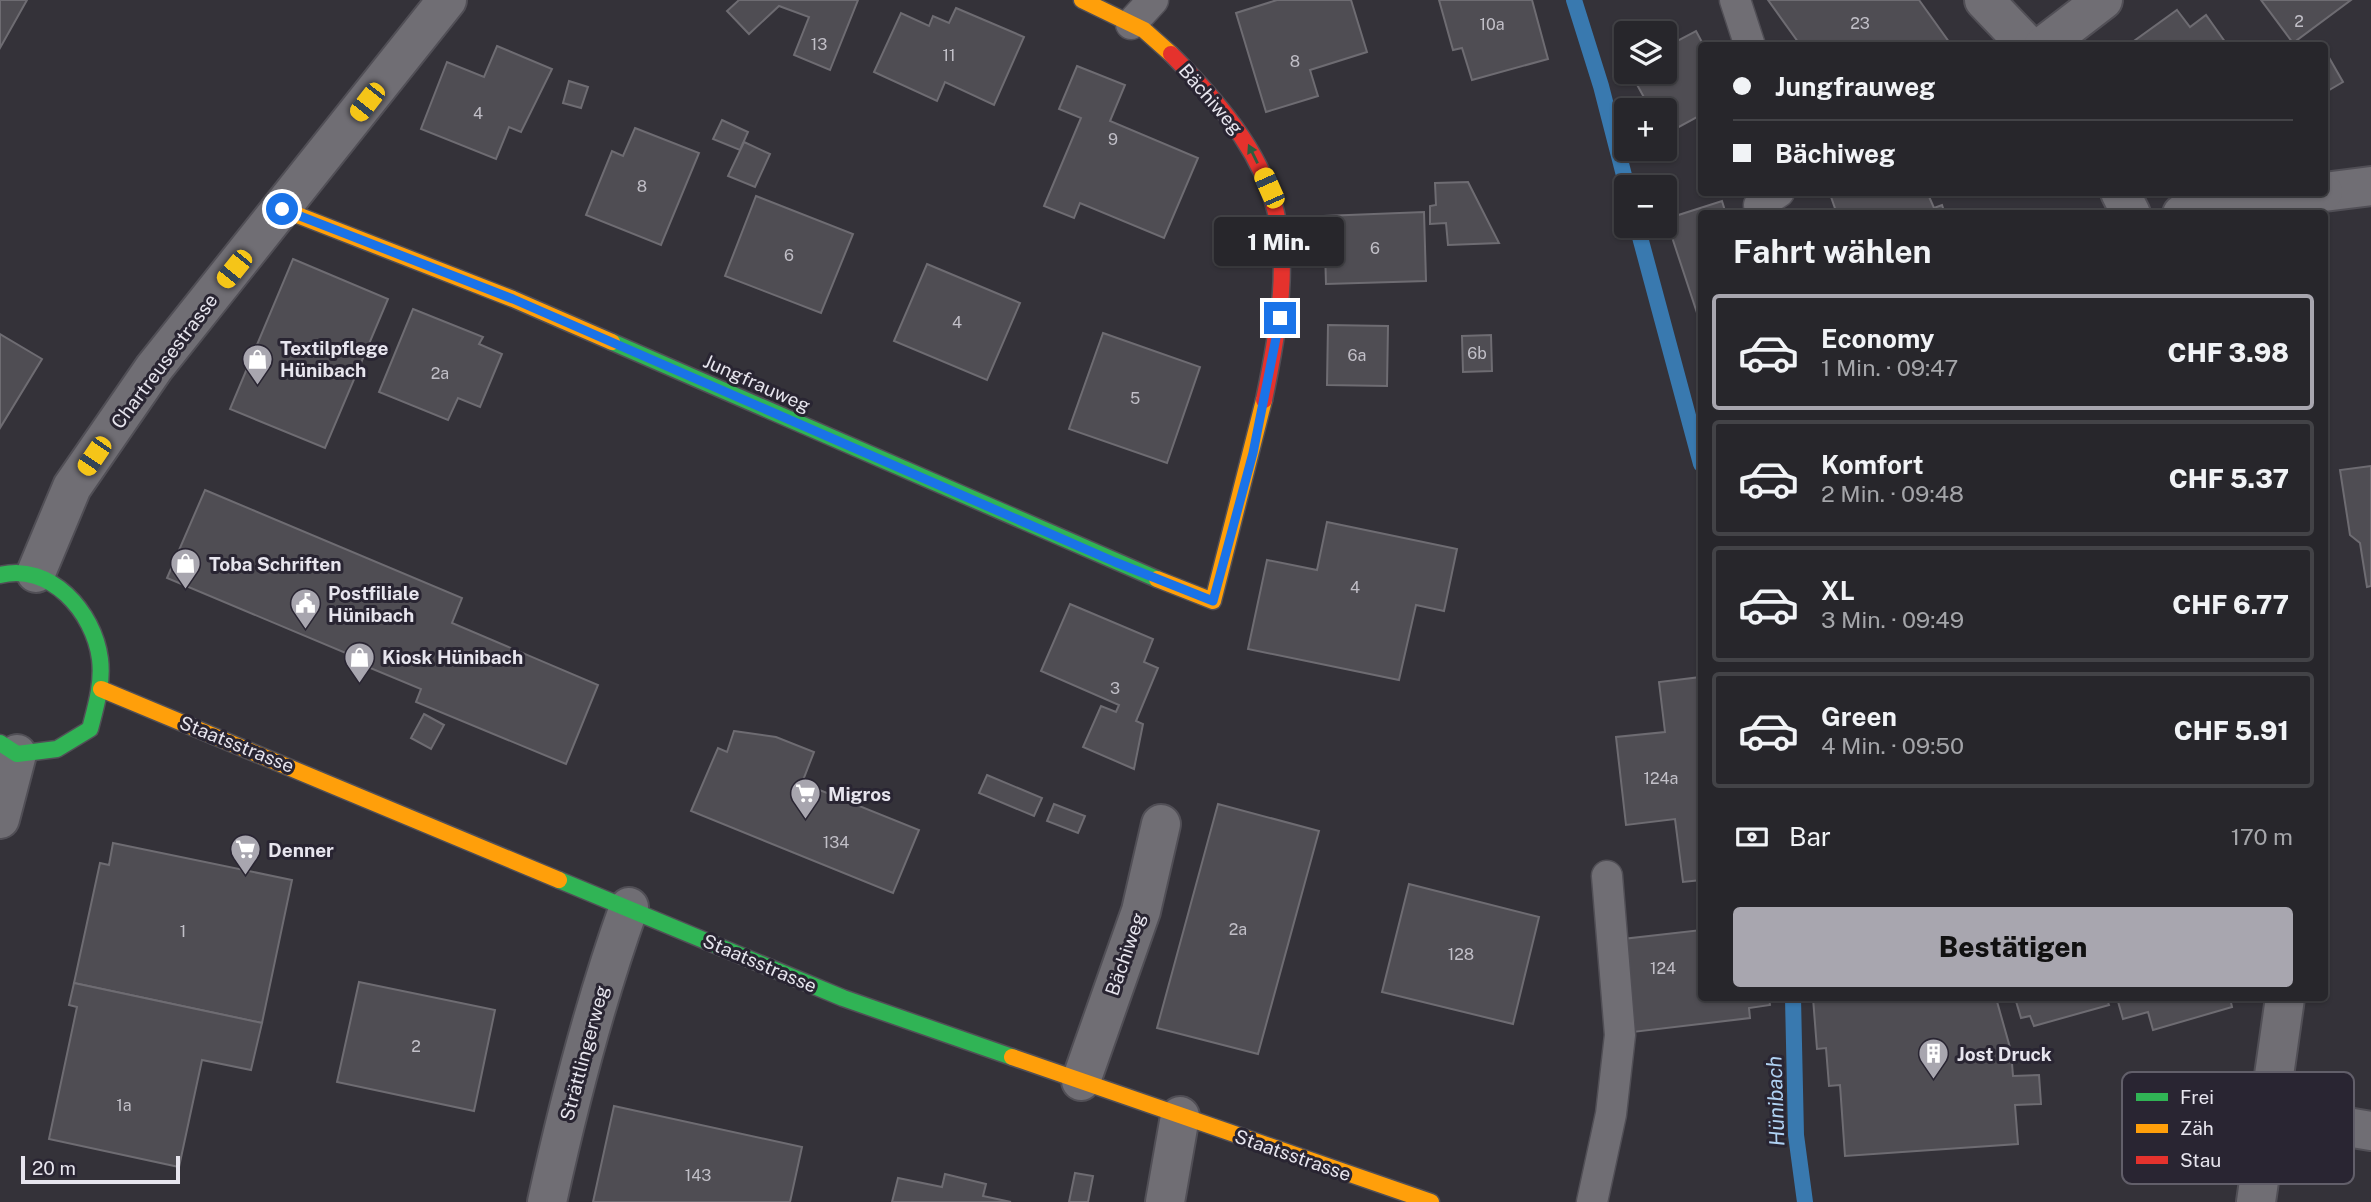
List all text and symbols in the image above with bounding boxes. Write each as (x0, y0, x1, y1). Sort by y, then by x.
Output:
house number: 2 (2294, 12, 2304, 31)
house number: 23 (1850, 14, 1870, 33)
house number: 10a (1479, 15, 1505, 34)
map controls (1614, 21, 1677, 238)
button: layers (1614, 21, 1677, 84)
house number: 13 (811, 35, 827, 54)
house number: 11 (942, 46, 956, 65)
house number: 8 (1290, 52, 1300, 71)
street label: Bächiweg (1174, 59, 1248, 139)
text: Jungfrauweg (1775, 71, 1935, 102)
car (346, 79, 389, 125)
button: + (1614, 98, 1677, 161)
house number: 4 (473, 104, 483, 123)
house number: 9 (1108, 130, 1118, 149)
text: Bächiweg (1775, 138, 1895, 169)
one-way arrow (1248, 144, 1259, 164)
car (1251, 165, 1288, 211)
button: − (1614, 175, 1677, 238)
house number: 8 (637, 177, 647, 196)
route start (266, 193, 298, 225)
callout: 1 Min. (1215, 216, 1345, 266)
text: 1 Min. (1247, 228, 1311, 255)
text: Fahrt wählen (1733, 233, 1932, 270)
house number: 6 (1370, 239, 1380, 258)
car (213, 246, 256, 292)
house number: 6 (784, 246, 794, 265)
street label: Chartreusestrasse (106, 289, 222, 433)
route end (1264, 302, 1296, 334)
house number: 4 (952, 313, 962, 332)
icon: car (1737, 321, 1800, 384)
text: Economy (1821, 323, 1934, 354)
place label: Textilpflege Hünibach (280, 337, 389, 381)
text: CHF 3.98 (2168, 337, 2289, 368)
shop icon: Textilpflege Hünibach (240, 342, 274, 386)
house number: 6b (1467, 344, 1487, 363)
house number: 6a (1348, 346, 1366, 365)
street label: Jungfrauweg (700, 350, 814, 416)
text: 1 Min. · 09:47 (1821, 354, 1958, 381)
house number: 2a (431, 364, 449, 383)
house number: 5 (1130, 389, 1140, 408)
car (74, 433, 115, 479)
icon: car (1737, 447, 1800, 510)
text: Komfort (1821, 449, 1923, 480)
text: CHF 5.37 (2169, 463, 2289, 494)
text: 2 Min. · 09:48 (1821, 480, 1964, 507)
shop icon: Toba Schriften (169, 547, 203, 591)
place label: Toba Schriften (209, 553, 341, 575)
icon: car (1737, 573, 1800, 636)
text: XL (1821, 575, 1855, 606)
house number: 4 (1350, 578, 1360, 597)
place label: Postfiliale Hünibach (328, 582, 420, 626)
public building icon: Postfiliale Hünibach (288, 587, 322, 631)
text: CHF 6.77 (2172, 589, 2289, 620)
text: 3 Min. · 09:49 (1821, 606, 1964, 633)
shop icon: Kiosk Hünibach (342, 640, 376, 684)
place label: Kiosk Hünibach (382, 646, 523, 668)
house number: 3 (1110, 679, 1120, 698)
icon: car (1737, 699, 1800, 762)
text: Green (1821, 701, 1897, 732)
street label: Staatsstrasse (177, 711, 297, 777)
text: CHF 5.91 (2174, 715, 2289, 746)
text: 4 Min. · 09:50 (1821, 732, 1964, 759)
house number: 124a (1644, 769, 1678, 788)
supermarket icon: Migros (788, 777, 822, 821)
place label: Migros (828, 783, 891, 805)
icon: cash (1733, 818, 1771, 856)
text: Bar (1789, 821, 1831, 852)
text: 170 m (2231, 823, 2293, 850)
supermarket icon: Denner (228, 833, 262, 877)
house number: 134 (823, 833, 849, 852)
place label: Denner (268, 839, 334, 861)
button: Bestätigen (1733, 907, 2293, 987)
street label: Bächiweg (1101, 909, 1149, 998)
house number: 2a (1229, 920, 1247, 939)
house number: 1 (180, 922, 186, 941)
street label: Staatsstrasse (700, 929, 820, 997)
house number: 128 (1448, 945, 1474, 964)
house number: 124 (1650, 959, 1676, 978)
street label: Strättlingerweg (555, 983, 613, 1123)
house number: 2 (411, 1037, 421, 1056)
building icon: Jost Druck (1917, 1037, 1951, 1081)
place label: Jost Druck (1957, 1043, 2052, 1065)
water label: Hünibach (1761, 1055, 1790, 1147)
legend (2122, 1072, 2354, 1184)
text: Frei (2180, 1086, 2214, 1108)
house number: 1a (116, 1096, 132, 1115)
text: Zäh (2180, 1117, 2214, 1139)
street label: Staatsstrasse (1232, 1125, 1354, 1185)
text: Stau (2180, 1149, 2221, 1171)
scale bar (21, 1153, 180, 1185)
text: 20 m (32, 1157, 76, 1179)
house number: 143 (685, 1166, 711, 1185)

